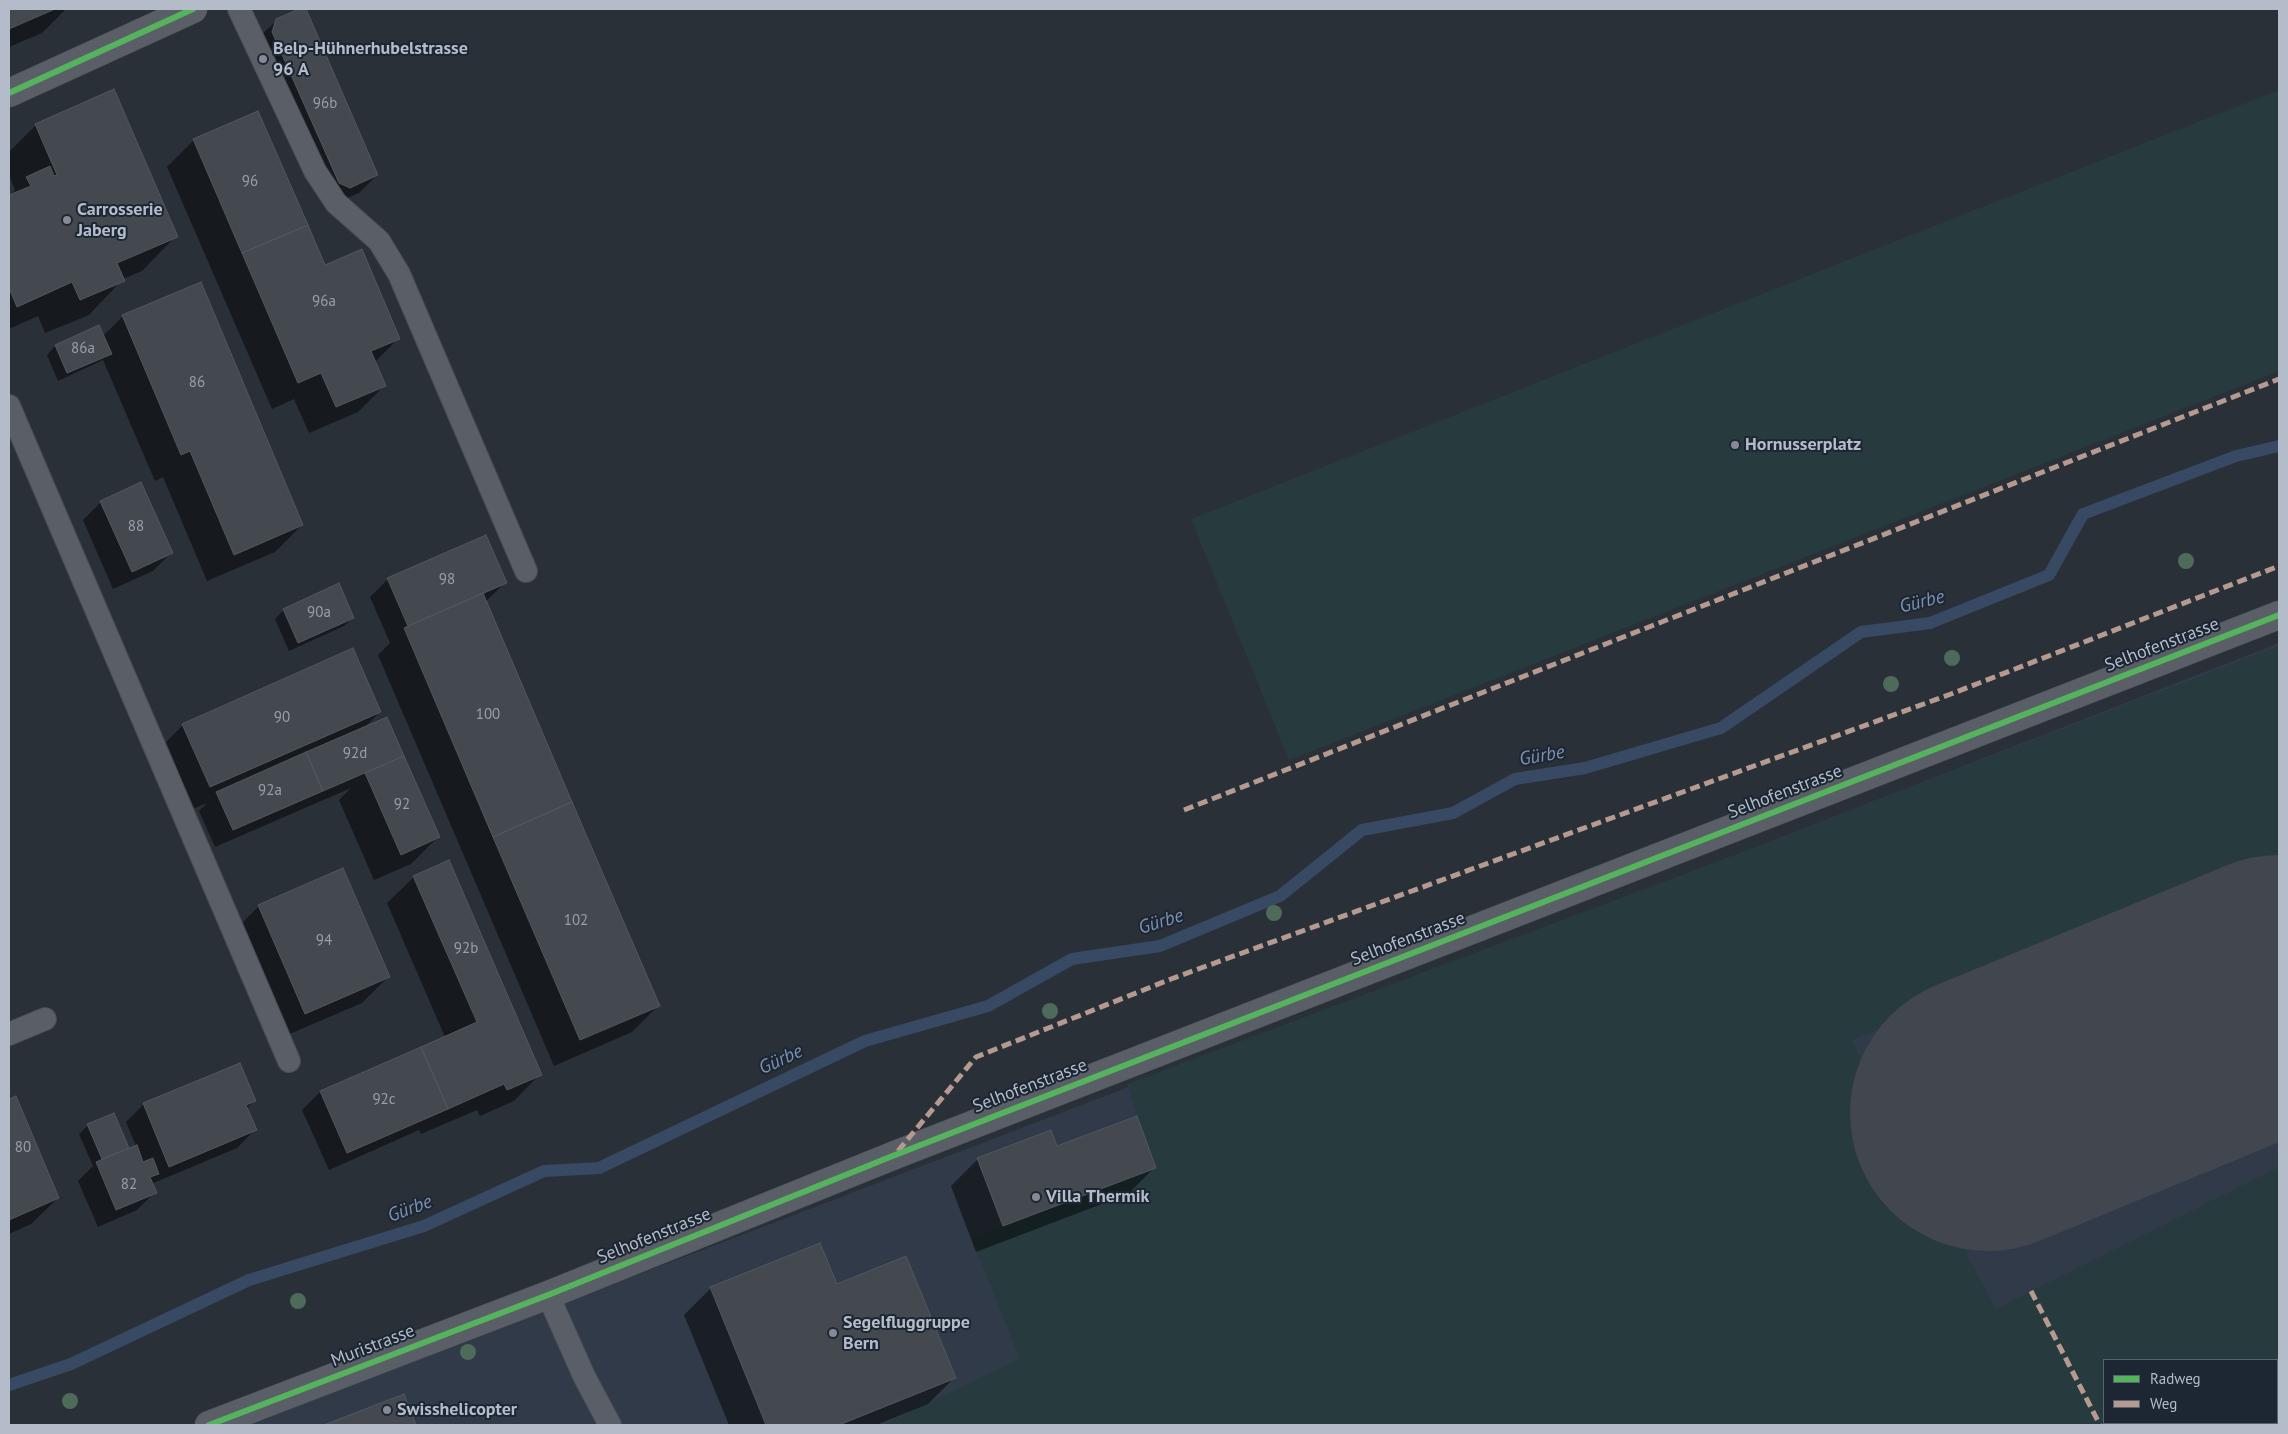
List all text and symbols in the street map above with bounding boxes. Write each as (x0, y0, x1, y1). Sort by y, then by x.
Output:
place label: Belp-Hühnerhubelstrasse 96 A (273, 38, 468, 80)
marker: Belp-Hühnerhubelstrasse 96 A (257, 53, 269, 65)
house number: 96b (313, 95, 337, 113)
house number: 96 (242, 173, 258, 191)
place label: Carrosserie Jaberg (77, 199, 163, 242)
marker: Carrosserie Jaberg (61, 214, 73, 226)
house number: 96a (312, 293, 336, 311)
house number: 86a (71, 340, 95, 358)
house number: 86 (189, 374, 205, 392)
place label: Hornusserplatz (1745, 434, 1861, 456)
marker: Hornusserplatz (1729, 439, 1741, 451)
house number: 88 (128, 518, 144, 536)
house number: 98 (439, 571, 455, 589)
water label: Gürbe (1897, 585, 1947, 619)
house number: 90a (307, 604, 331, 622)
street label: Selhofenstrasse (2102, 613, 2222, 677)
house number: 100 (476, 706, 500, 724)
house number: 90 (274, 709, 290, 727)
water label: Gürbe (1518, 741, 1566, 771)
house number: 92d (343, 745, 367, 763)
street label: Selhofenstrasse (1725, 760, 1845, 824)
house number: 92a (258, 782, 282, 800)
house number: 92 (394, 796, 410, 814)
water label: Gürbe (1136, 904, 1186, 940)
street label: Selhofenstrasse (1348, 907, 1468, 971)
house number: 102 (564, 912, 588, 930)
house number: 94 (316, 932, 332, 950)
house number: 92b (454, 940, 478, 958)
water label: Gürbe (755, 1040, 807, 1080)
street label: Selhofenstrasse (970, 1054, 1090, 1118)
house number: 92c (372, 1091, 396, 1109)
house number: 80 (15, 1139, 31, 1157)
house number: 82 (121, 1176, 137, 1194)
place label: Villa Thermik (1046, 1186, 1149, 1208)
water label: Gürbe (385, 1190, 435, 1228)
marker: Villa Thermik (1030, 1191, 1042, 1203)
street label: Selhofenstrasse (594, 1203, 714, 1269)
place label: Segelfluggruppe Bern (843, 1312, 970, 1355)
street label: Muristrasse (328, 1320, 418, 1372)
marker: Segelfluggruppe Bern (827, 1327, 839, 1339)
legend (2103, 1359, 2278, 1424)
text: Radweg (2150, 1369, 2201, 1388)
text: Weg (2150, 1394, 2177, 1413)
place label: Swisshelicopter (397, 1399, 517, 1421)
marker: Swisshelicopter (381, 1404, 393, 1416)

